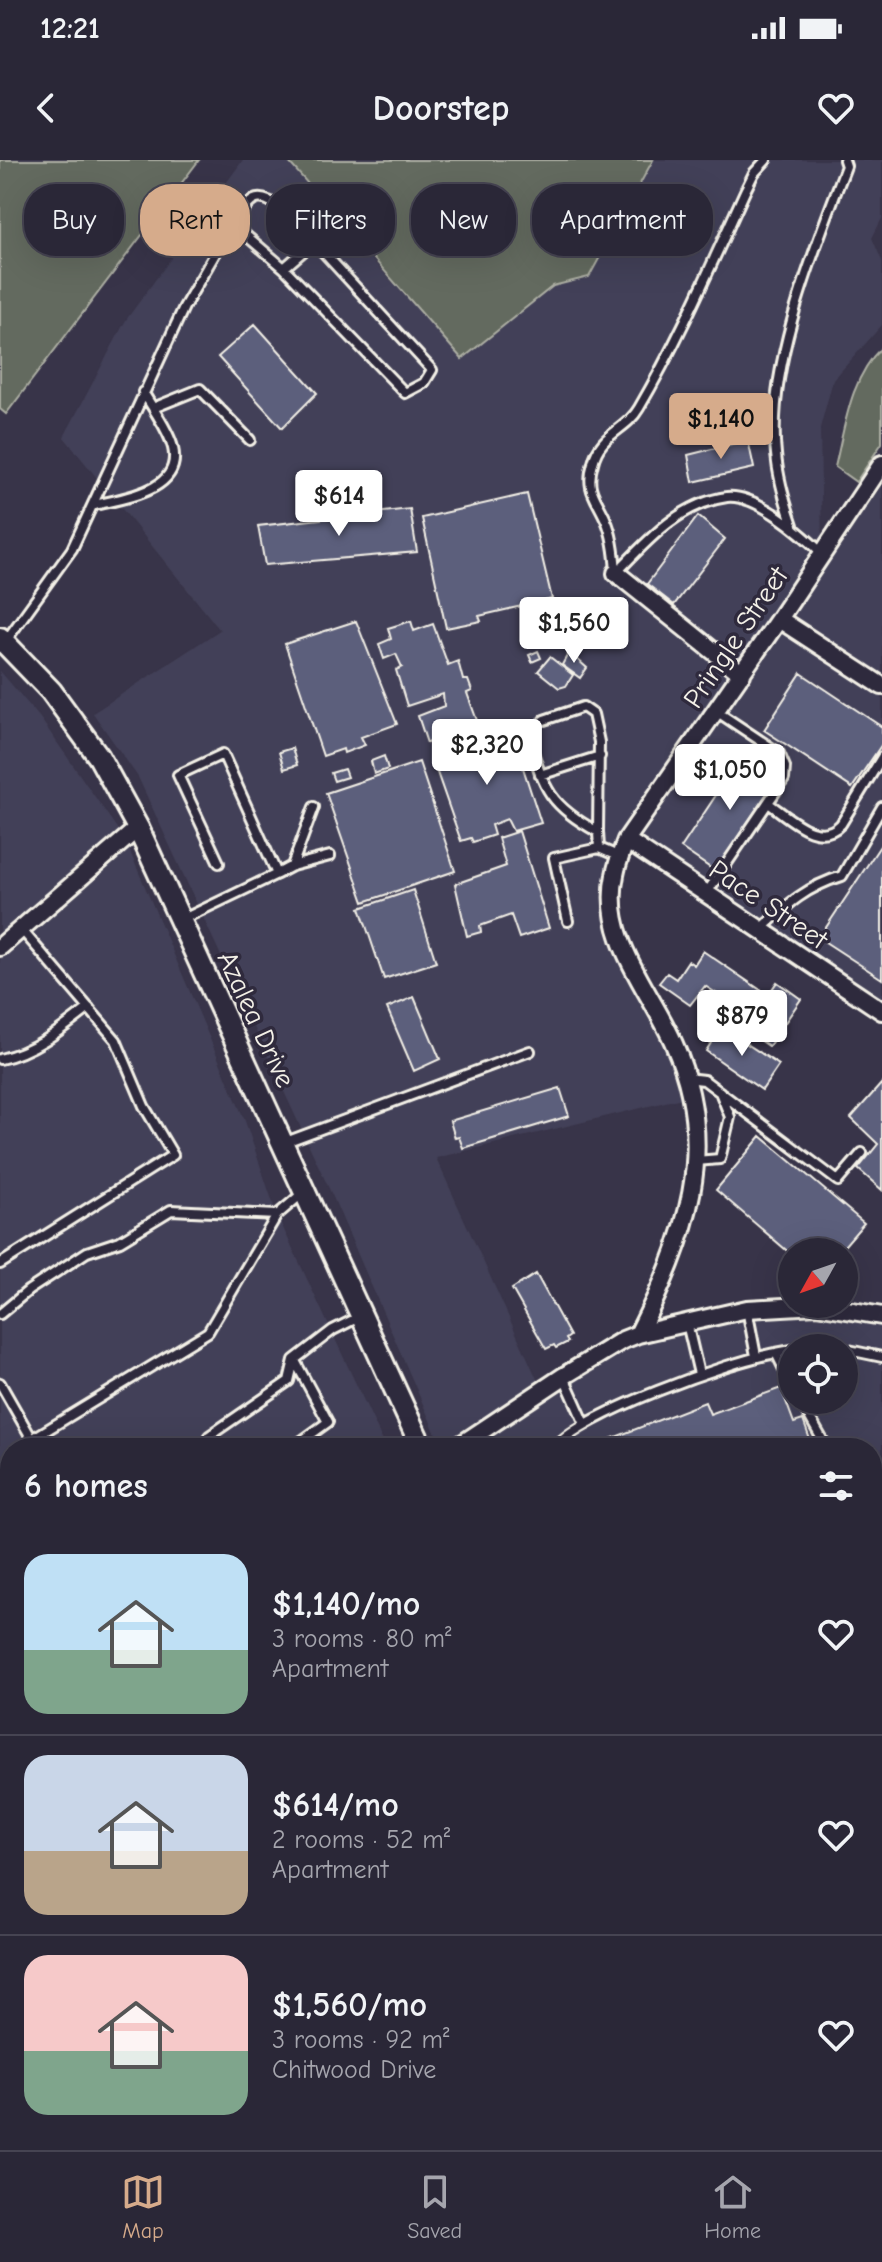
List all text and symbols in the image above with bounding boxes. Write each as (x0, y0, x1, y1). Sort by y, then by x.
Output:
text: 12:21 (40, 11, 100, 46)
icon: back (24, 86, 68, 130)
icon: heart (814, 86, 858, 130)
text: Doorstep (373, 88, 509, 129)
chip: Buy (24, 184, 124, 256)
chip: Rent (140, 184, 250, 256)
chip: Filters (266, 184, 395, 256)
chip: New (411, 184, 516, 256)
chip: Apartment (532, 184, 713, 256)
pin: $1,140 (656, 393, 786, 461)
text: $1,140 (687, 404, 755, 434)
pin: $614 (292, 470, 386, 538)
text: $614 (313, 481, 365, 511)
street label: Pringle Street (677, 560, 795, 714)
pin: $1,560 (509, 597, 639, 665)
text: $1,560 (537, 608, 611, 638)
pin: $2,320 (422, 719, 552, 787)
text: $2,320 (450, 730, 524, 760)
pin: $1,050 (665, 744, 795, 812)
text: $1,050 (693, 755, 767, 785)
street label: Pace Street (703, 854, 835, 957)
street label: Azalea Drive (211, 946, 302, 1093)
pin: $879 (695, 990, 789, 1058)
text: $879 (715, 1001, 769, 1031)
north arrow (778, 1238, 858, 1318)
map controls (778, 1238, 858, 1414)
button: locate (778, 1334, 858, 1414)
icon: filters (814, 1464, 858, 1508)
text: 6 homes (24, 1466, 148, 1506)
text: $1,140/mo (272, 1584, 420, 1624)
icon: home (88, 1586, 184, 1682)
icon: heart (814, 1612, 858, 1656)
text: 3 rooms · 80 m² (272, 1624, 451, 1654)
text: Apartment (272, 1654, 388, 1684)
text: $614/mo (272, 1785, 399, 1825)
icon: home (88, 1787, 184, 1883)
icon: heart (814, 1813, 858, 1857)
text: 2 rooms · 52 m² (272, 1825, 450, 1855)
text: Apartment (272, 1855, 388, 1885)
text: $1,560/mo (272, 1985, 427, 2025)
icon: home (88, 1987, 184, 2083)
icon: heart (814, 2013, 858, 2057)
text: 3 rooms · 92 m² (272, 2025, 450, 2055)
text: Chitwood Drive (272, 2055, 436, 2085)
tab: Map (121, 2170, 165, 2244)
tab: Saved (407, 2170, 462, 2244)
tab: Home (704, 2170, 761, 2244)

